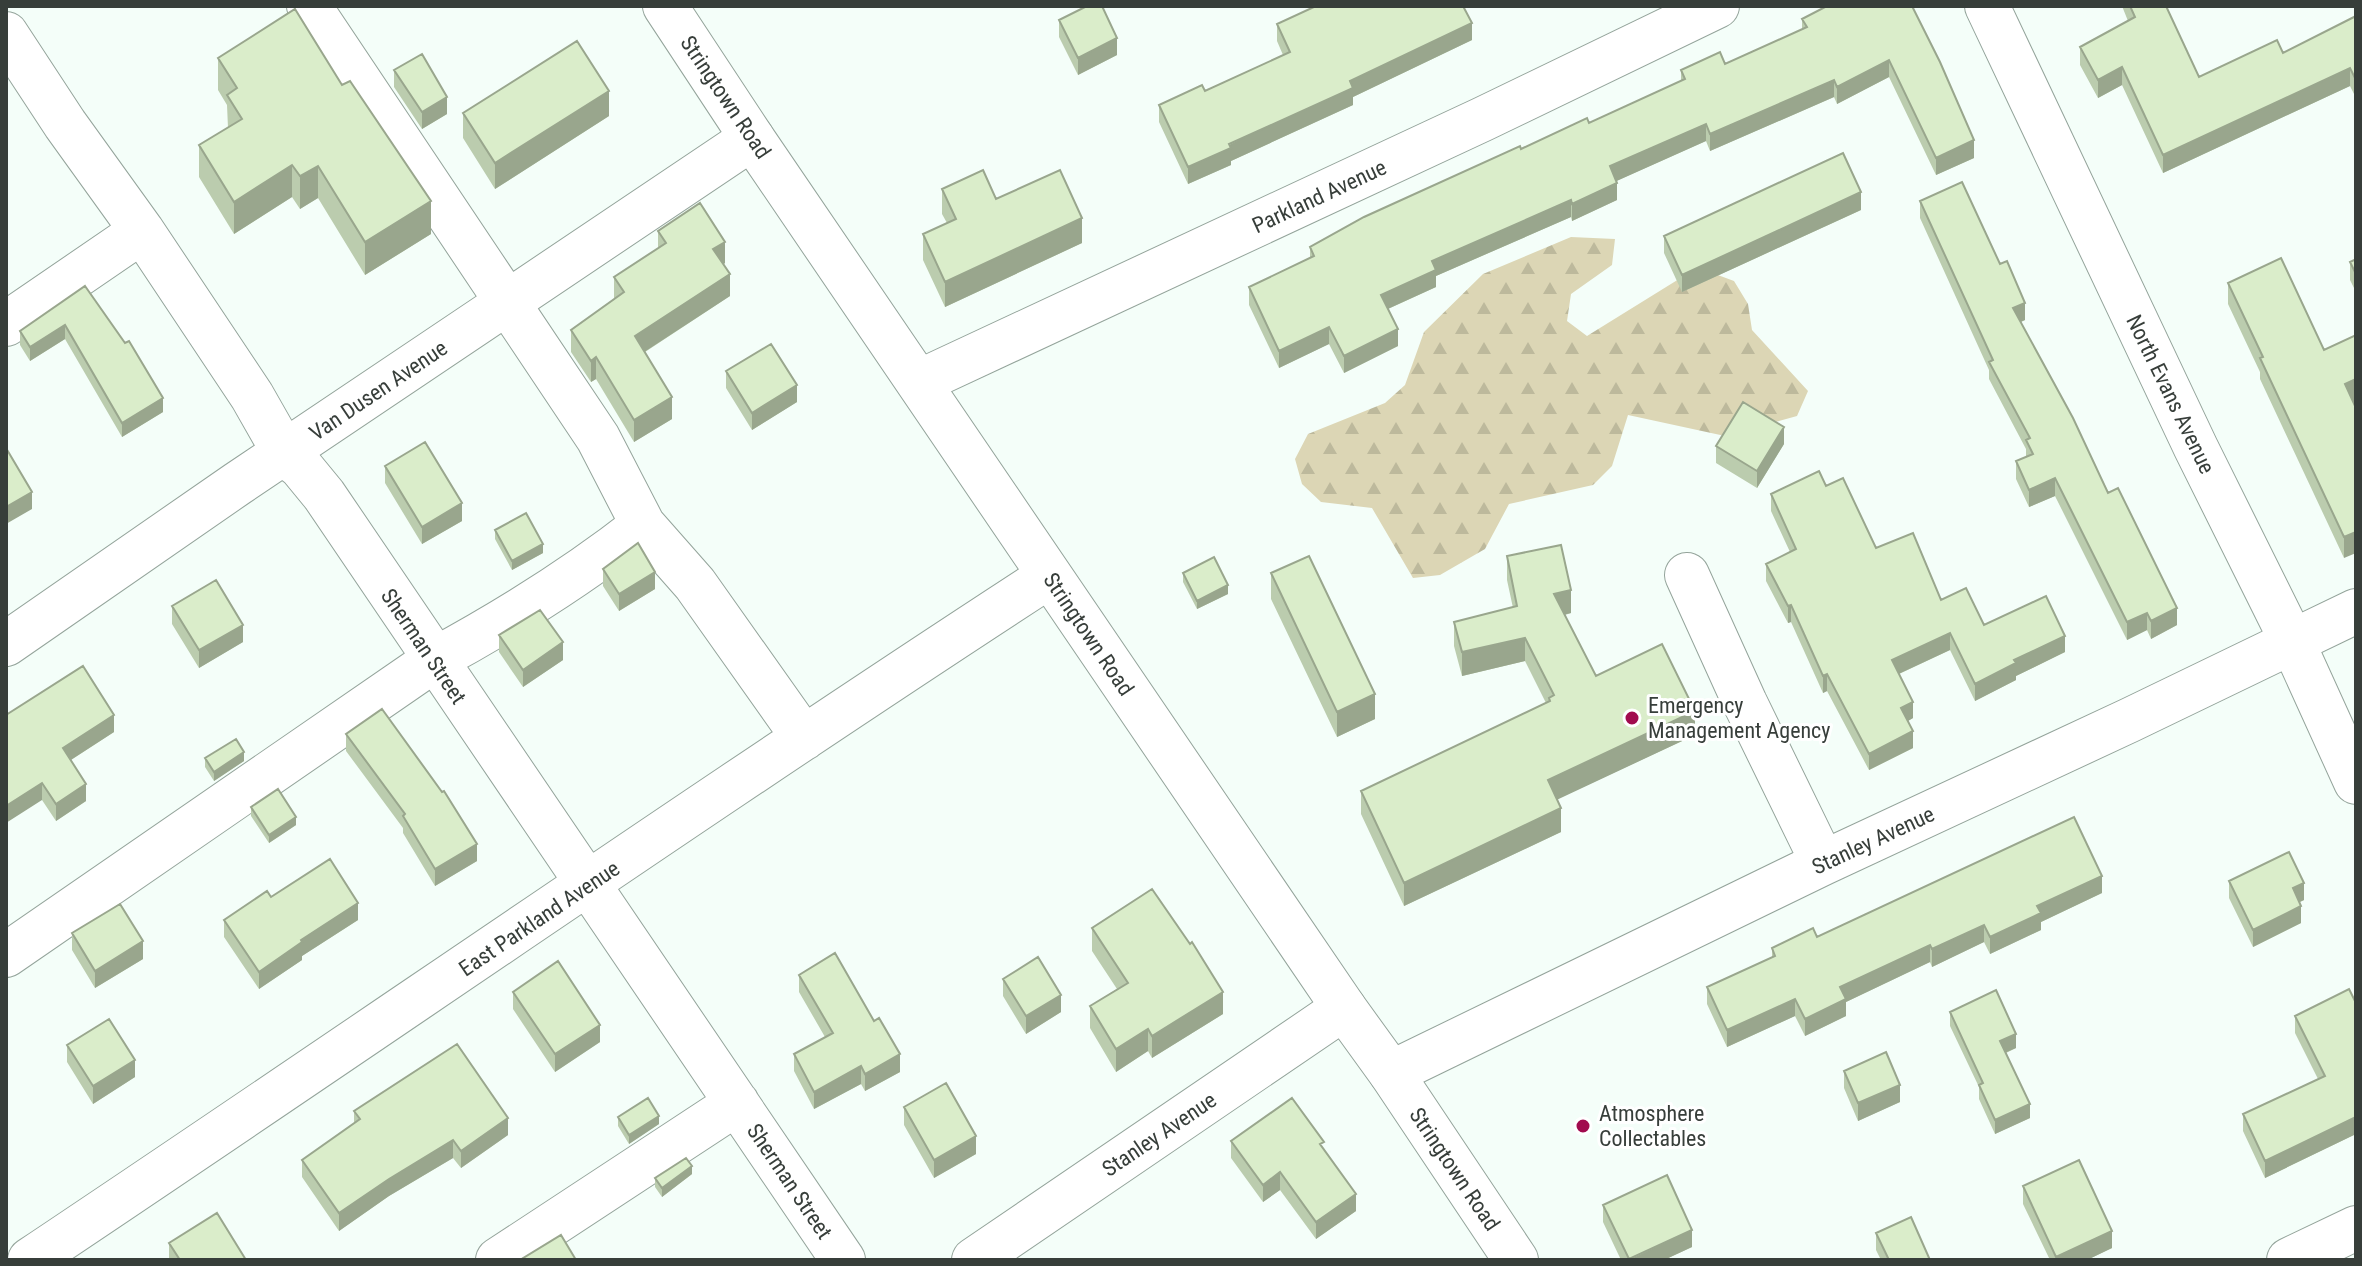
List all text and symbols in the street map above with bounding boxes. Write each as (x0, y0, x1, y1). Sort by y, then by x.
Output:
street label: Stringtown Road (675, 31, 776, 163)
street label: Parkland Avenue (1248, 155, 1390, 238)
street label: North Evans Avenue (2121, 311, 2220, 478)
street label: Van Dusen Avenue (305, 335, 452, 446)
street label: Stringtown Road (1038, 568, 1139, 700)
street label: Sherman Street (376, 584, 471, 709)
place label: Emergency Management Agency (1648, 693, 1830, 743)
marker: Emergency Management Agency (1623, 709, 1641, 727)
street label: Stanley Avenue (1808, 801, 1938, 880)
street label: East Parkland Avenue (454, 856, 624, 981)
street label: Stanley Avenue (1098, 1087, 1221, 1182)
place label: Atmosphere Collectables (1599, 1101, 1706, 1151)
street label: Stringtown Road (1404, 1103, 1505, 1235)
marker: Atmosphere Collectables (1574, 1117, 1592, 1135)
street label: Sherman Street (742, 1119, 837, 1244)

